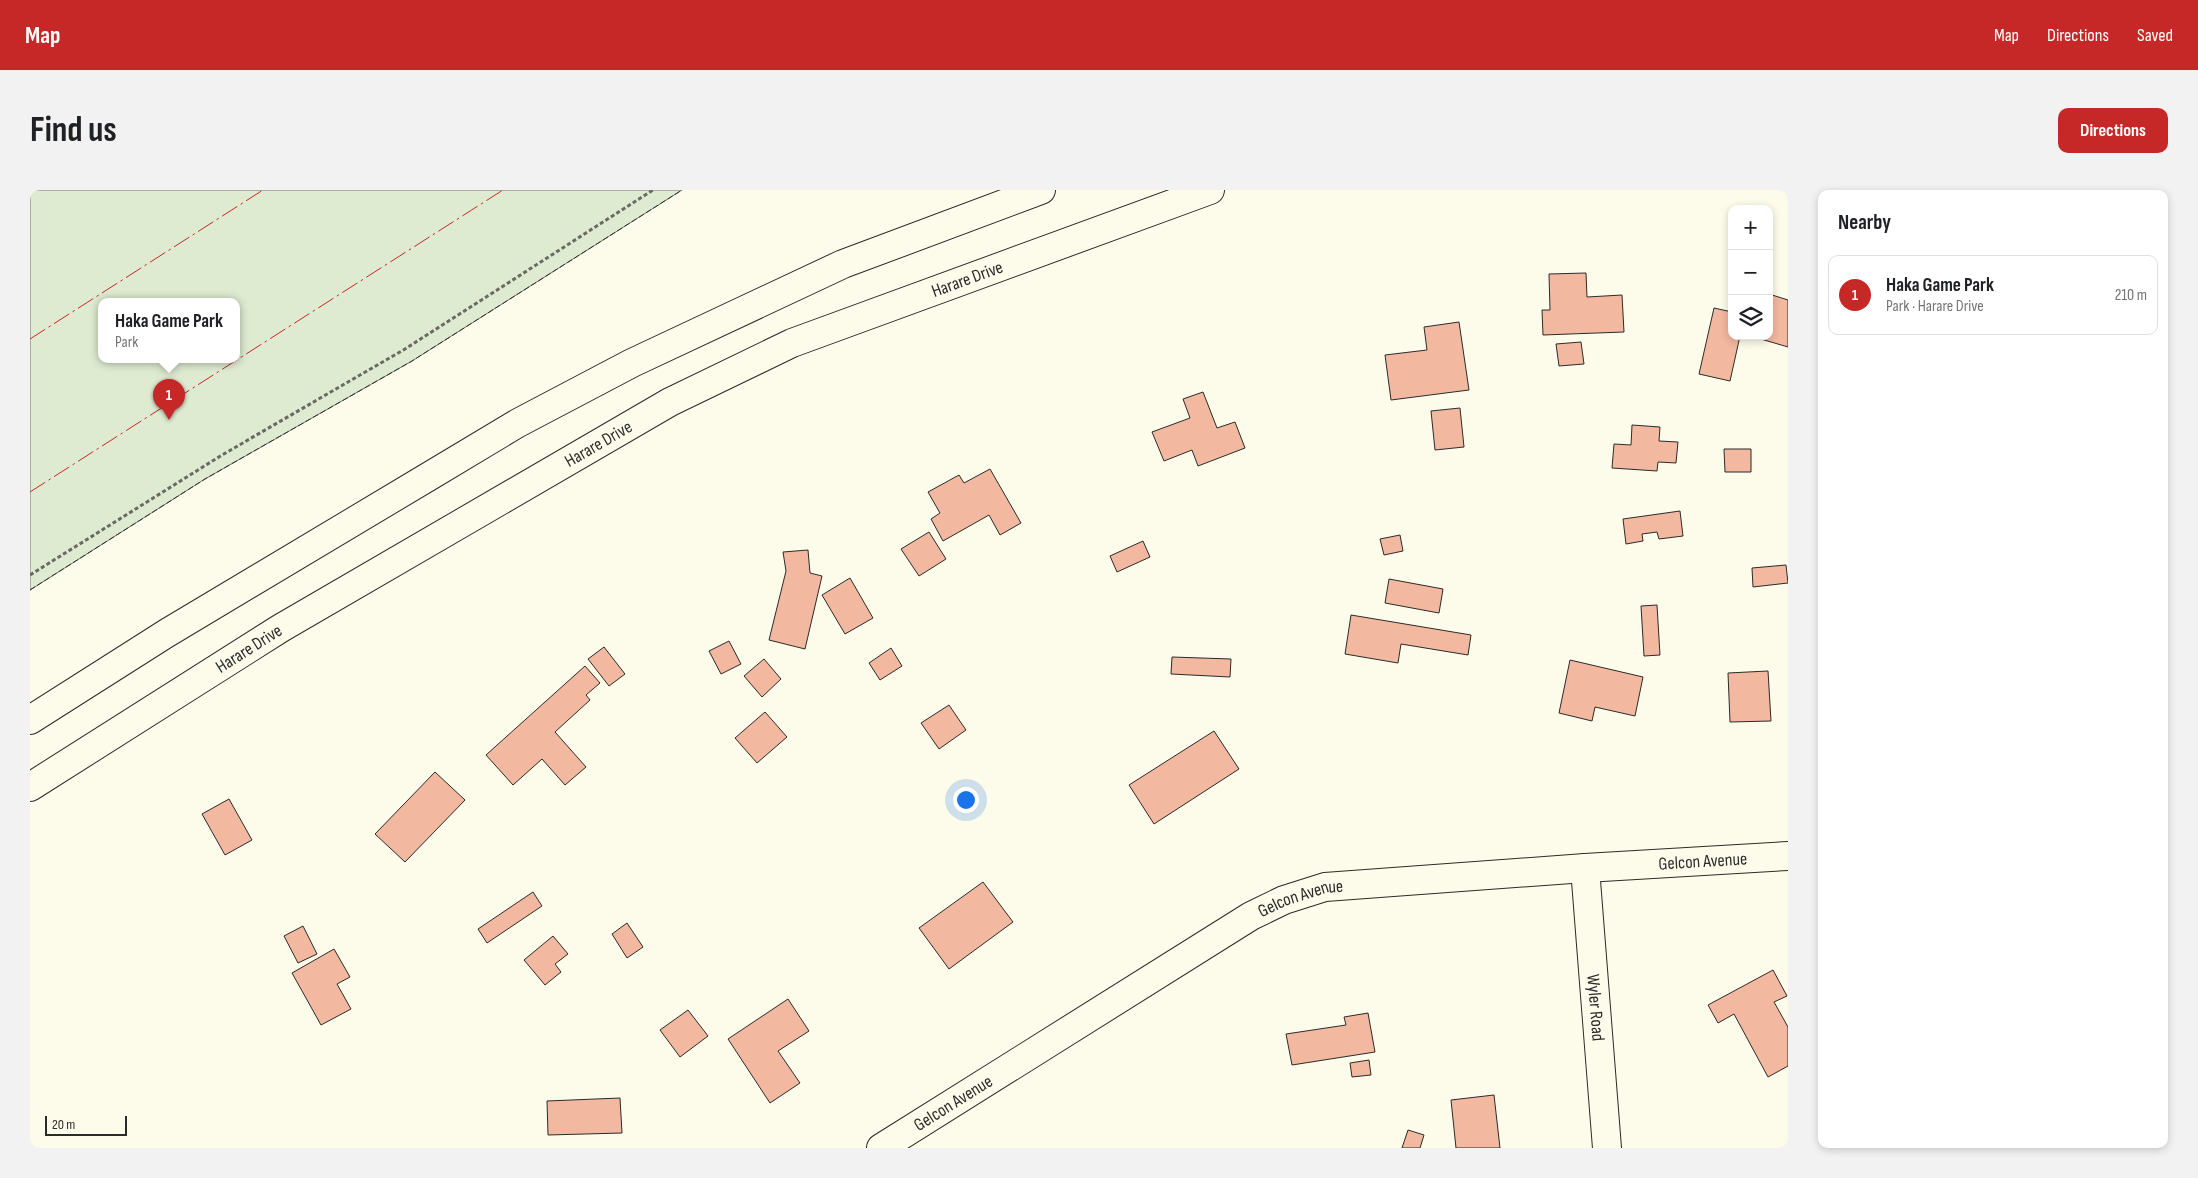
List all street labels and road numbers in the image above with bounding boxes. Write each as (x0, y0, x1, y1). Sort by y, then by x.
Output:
street label: Harare Drive (929, 256, 1006, 302)
street label: Harare Drive (561, 416, 636, 471)
street label: Harare Drive (212, 620, 286, 677)
street label: Gelcon Avenue (1658, 848, 1748, 874)
street label: Gelcon Avenue (1254, 875, 1344, 922)
street label: Wyler Road (1583, 973, 1609, 1042)
street label: Gelcon Avenue (910, 1070, 996, 1135)

